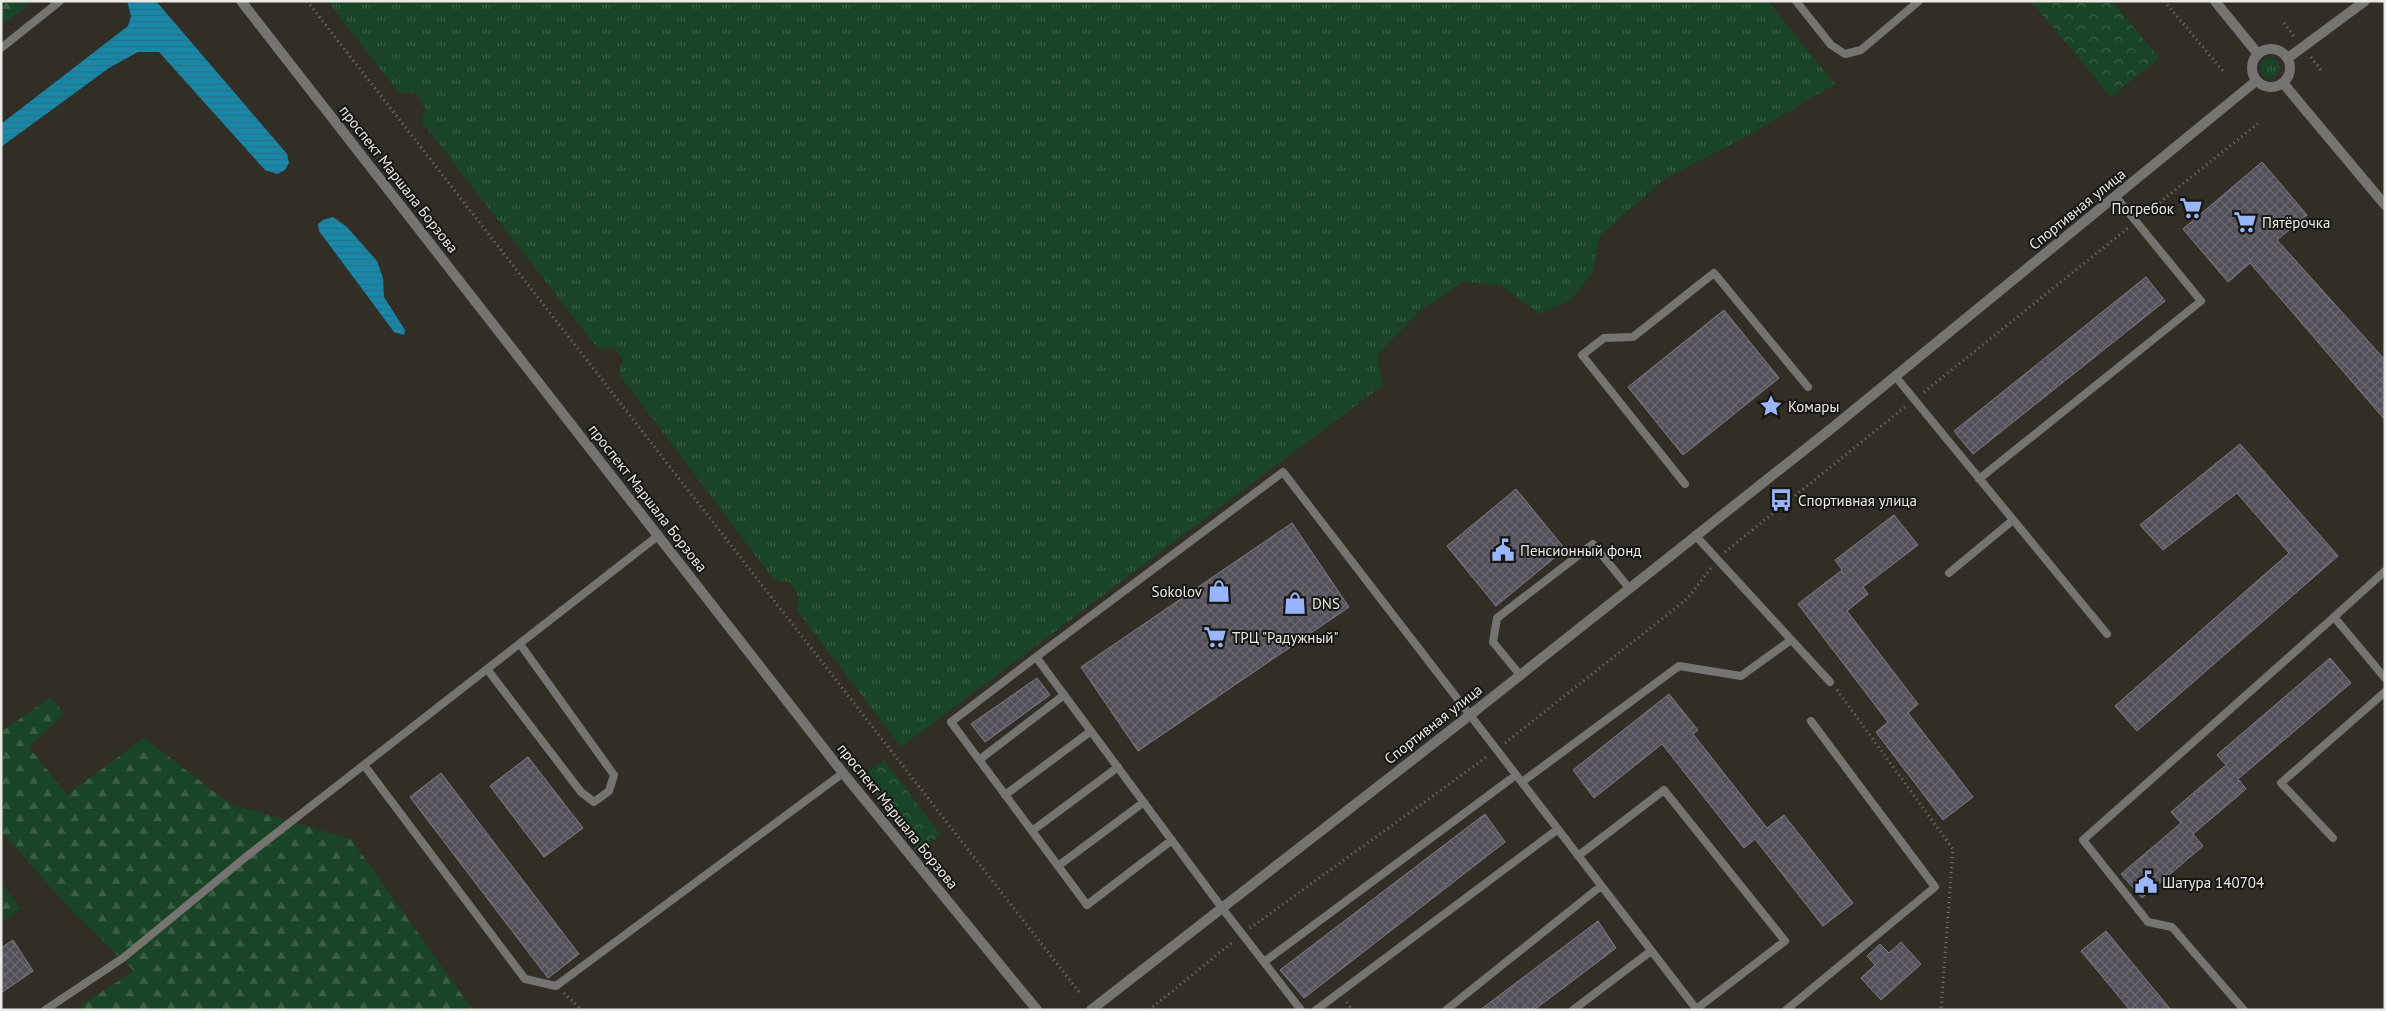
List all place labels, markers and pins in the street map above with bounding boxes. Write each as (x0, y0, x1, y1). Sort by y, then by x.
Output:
supermarket icon: Погребок (2178, 195, 2204, 221)
place label: Погребок (2112, 199, 2175, 218)
supermarket icon: Пятёрочка (2232, 209, 2258, 235)
place label: Пятёрочка (2262, 213, 2330, 232)
place icon: Комары (1758, 393, 1784, 419)
place label: Комары (1788, 397, 1839, 416)
bus stop icon: Спортивная улица (1768, 487, 1794, 513)
place label: Спортивная улица (1798, 491, 1917, 510)
public building icon: Пенсионный фонд (1490, 537, 1516, 563)
place label: Пенсионный фонд (1520, 541, 1641, 560)
shop icon: Sokolov (1206, 578, 1232, 604)
place label: Sokolov (1151, 582, 1203, 601)
shop icon: DNS (1282, 590, 1308, 616)
place label: DNS (1312, 594, 1340, 613)
supermarket icon: ТРЦ "Радужный" (1202, 624, 1228, 650)
place label: ТРЦ "Радужный" (1232, 628, 1339, 647)
public building icon: Шатура 140704 (2133, 869, 2159, 895)
place label: Шатура 140704 (2162, 873, 2264, 892)

